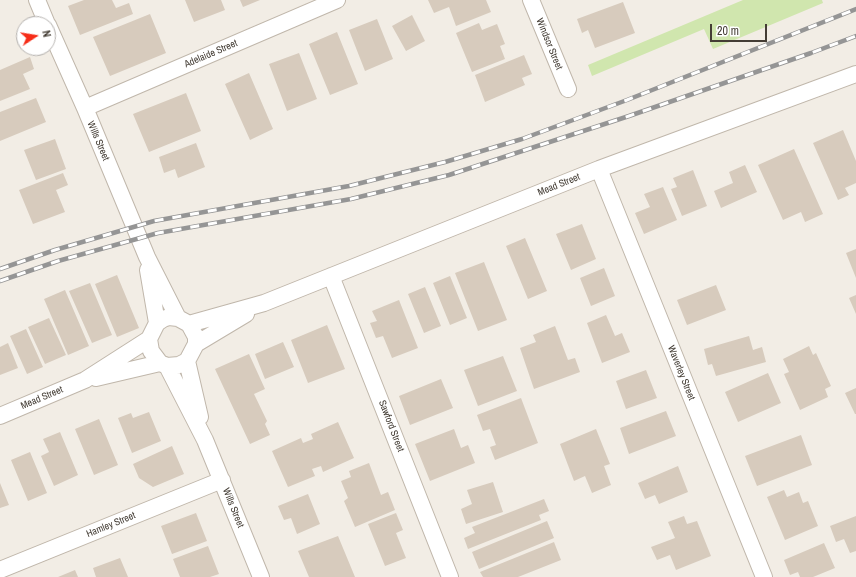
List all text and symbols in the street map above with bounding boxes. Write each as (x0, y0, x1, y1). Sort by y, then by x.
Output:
north arrow (16, 16, 56, 56)
street label: Windsor Street (533, 16, 565, 72)
scale bar (712, 16, 769, 42)
text: 20 m (717, 23, 739, 39)
text: N (39, 29, 54, 38)
street label: Adelaide Street (183, 37, 239, 71)
street label: Wills Street (84, 119, 112, 163)
street label: Mead Street (536, 171, 582, 199)
street label: Waverley Street (665, 344, 697, 402)
street label: Mead Street (19, 384, 65, 412)
street label: Sawford Street (376, 399, 406, 453)
street label: Wills Street (220, 486, 246, 530)
street label: Hamley Street (85, 510, 137, 540)

